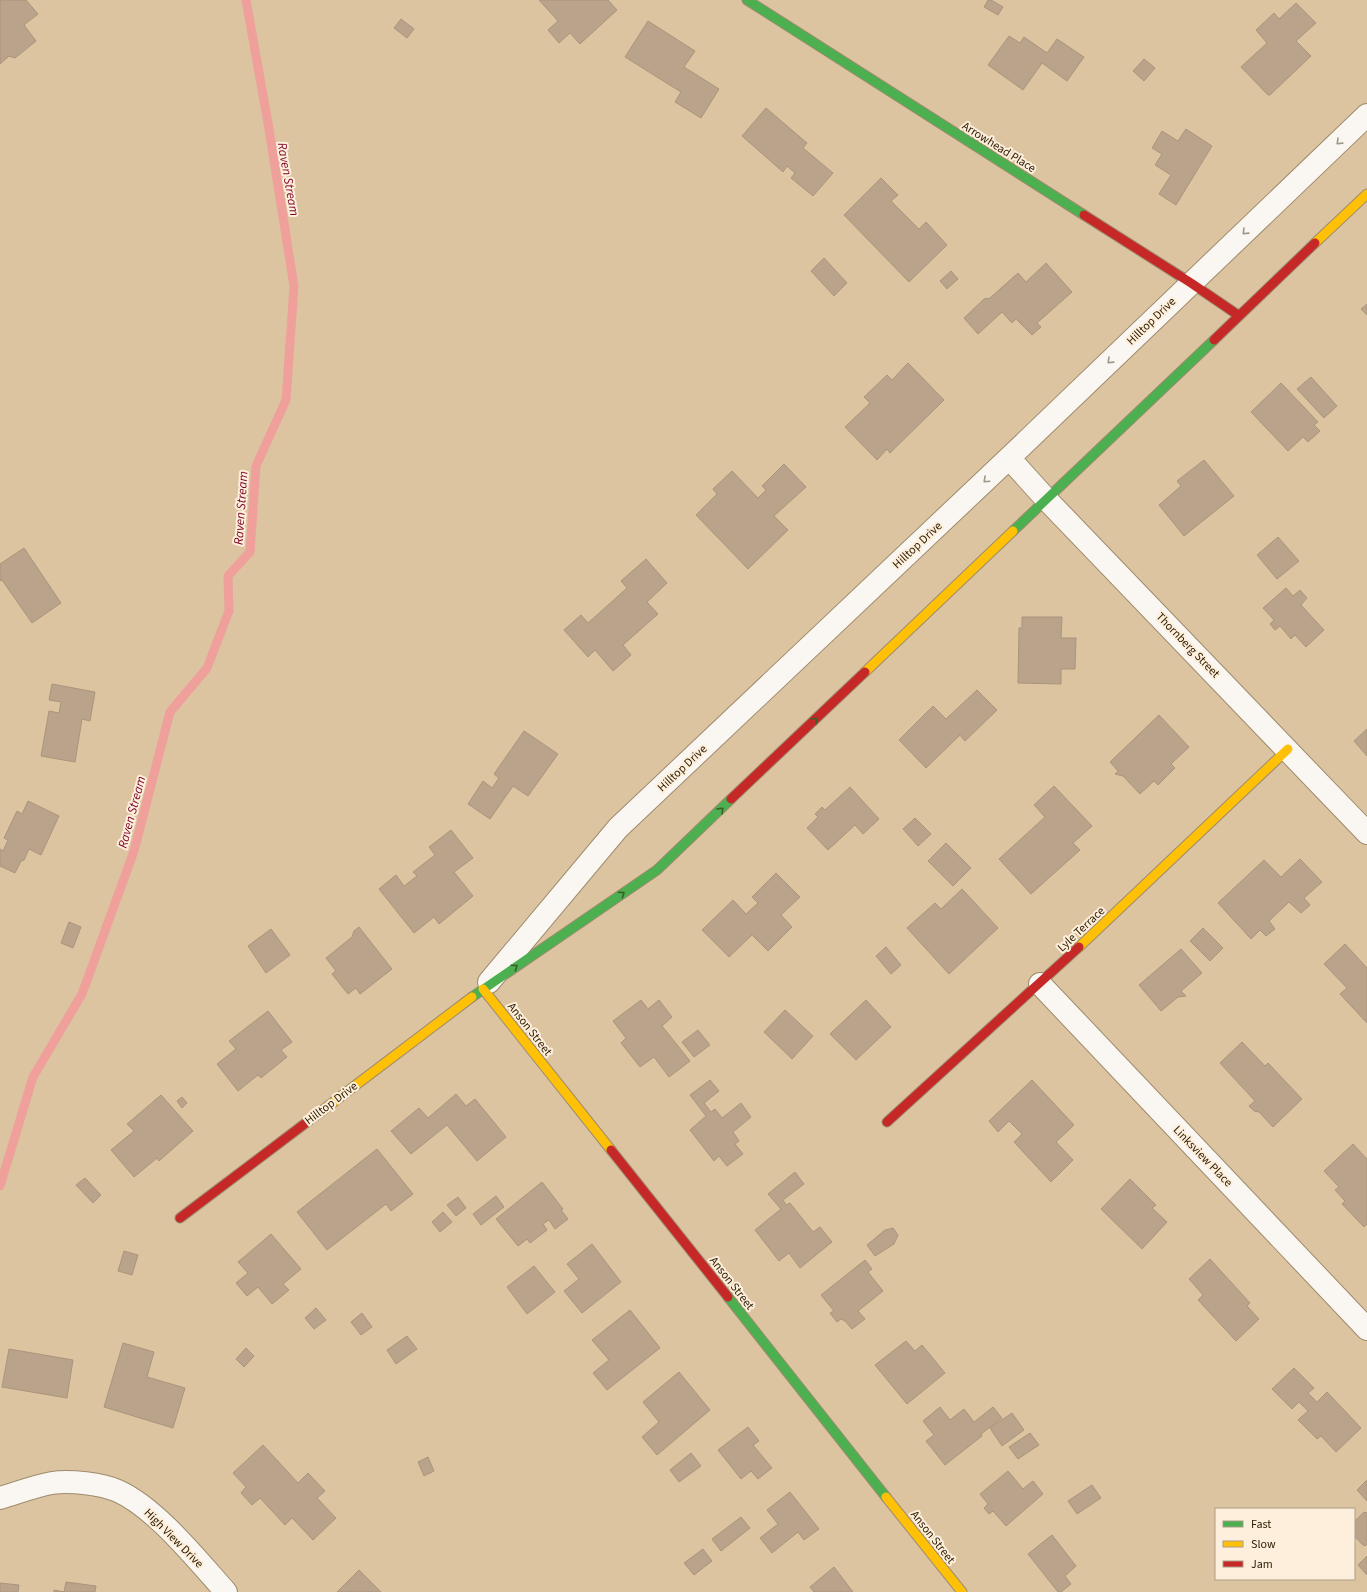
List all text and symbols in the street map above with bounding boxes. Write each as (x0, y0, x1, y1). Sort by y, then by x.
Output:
street label: Arrowhead Place (958, 118, 1039, 177)
one-way arrow (1336, 137, 1344, 145)
water label: Raven Stream (273, 141, 303, 217)
one-way arrow (1242, 227, 1250, 235)
street label: Hilltop Drive (1123, 294, 1180, 349)
one-way arrow (1107, 356, 1115, 363)
water label: Raven Stream (229, 470, 253, 546)
one-way arrow (983, 475, 991, 482)
street label: Hilltop Drive (889, 518, 946, 573)
street label: Thornberg Street (1152, 609, 1223, 682)
one-way arrow (810, 717, 818, 725)
street label: Hilltop Drive (654, 741, 711, 796)
water label: Raven Stream (114, 774, 150, 850)
one-way arrow (716, 807, 724, 815)
one-way arrow (618, 891, 625, 899)
street label: Lyle Terrace (1054, 903, 1109, 956)
one-way arrow (511, 964, 518, 972)
street label: Anson Street (503, 999, 556, 1060)
street label: Hilltop Drive (301, 1078, 361, 1129)
street label: Linksview Place (1169, 1122, 1236, 1191)
street label: Anson Street (705, 1253, 758, 1314)
street label: High View Drive (140, 1505, 207, 1572)
street label: Anson Street (906, 1507, 959, 1568)
legend (1215, 1508, 1355, 1580)
text: Fast (1251, 1516, 1271, 1533)
text: Slow (1251, 1536, 1276, 1553)
text: Jam (1251, 1556, 1273, 1573)

